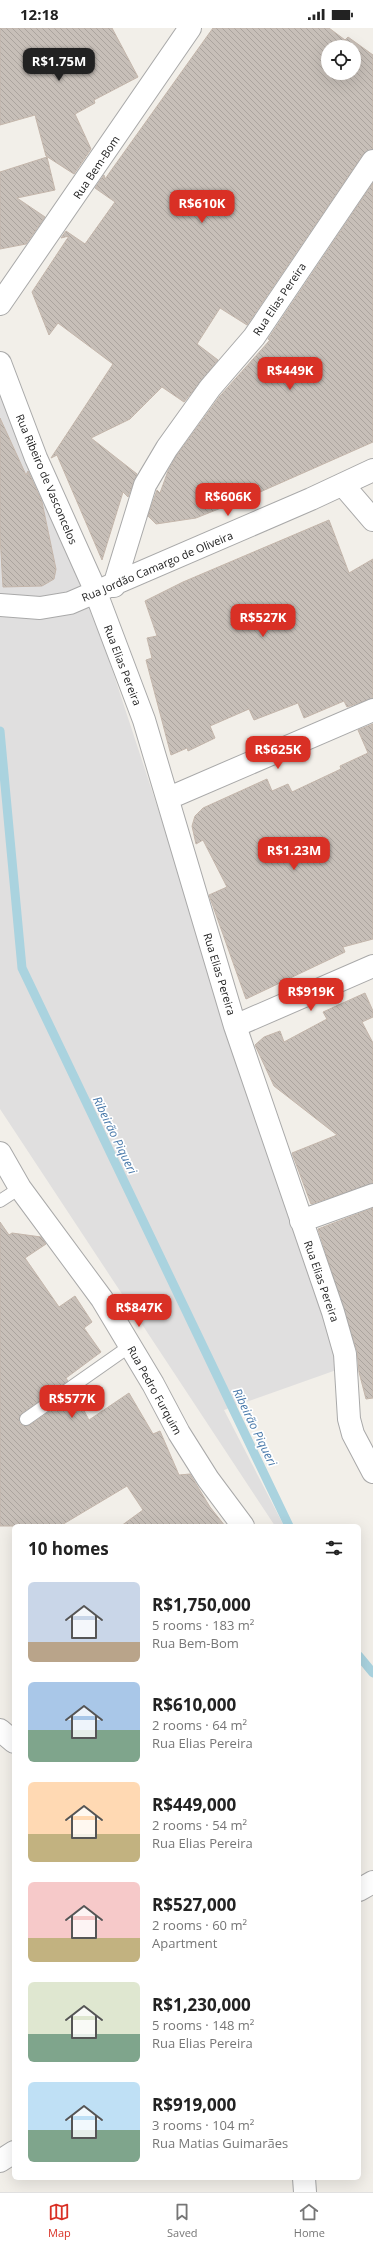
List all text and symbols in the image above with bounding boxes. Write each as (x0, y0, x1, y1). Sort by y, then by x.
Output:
text: 12:18 (20, 4, 59, 24)
map controls (321, 40, 361, 80)
button: locate (321, 40, 361, 80)
pin: R$1.75M (22, 48, 96, 82)
text: R$1.75M (32, 52, 86, 70)
street label: Rua Bem-Bom (69, 132, 123, 202)
pin: R$610K (169, 190, 235, 224)
text: R$610K (179, 194, 225, 212)
street label: Rua Elias Pereira (249, 259, 309, 339)
pin: R$449K (257, 357, 323, 391)
text: R$449K (267, 361, 313, 379)
street label: Rua Ribeiro de Vasconcelos (13, 412, 81, 546)
pin: R$606K (195, 483, 261, 517)
text: R$606K (205, 487, 251, 505)
street label: Rua Jordão Camargo de Oliveira (79, 527, 235, 605)
pin: R$527K (230, 604, 296, 638)
text: R$527K (240, 608, 286, 626)
street label: Rua Elias Pereira (101, 623, 145, 707)
pin: R$625K (245, 736, 311, 770)
text: R$625K (255, 740, 301, 758)
pin: R$1.23M (257, 837, 331, 871)
text: R$1.23M (267, 841, 321, 859)
street label: Rua Elias Pereira (200, 931, 240, 1017)
pin: R$919K (278, 978, 344, 1012)
text: R$919K (288, 982, 334, 1000)
water label: Ribeirão Piqueri (89, 1093, 142, 1178)
street label: Rua Elias Pereira (301, 1238, 343, 1324)
pin: R$847K (106, 1294, 172, 1328)
text: R$847K (116, 1298, 162, 1316)
street label: Rua Pedro Furquim (124, 1343, 186, 1437)
pin: R$577K (39, 1385, 105, 1419)
water label: Ribeirão Piqueri (229, 1385, 282, 1470)
text: R$577K (49, 1389, 95, 1407)
text: 10 homes (28, 1537, 109, 1560)
icon: filters (323, 1537, 345, 1559)
text: R$1,750,000 (152, 1593, 251, 1616)
icon: home (60, 1598, 108, 1646)
text: 5 rooms · 183 m² (152, 1616, 254, 1634)
text: Rua Bem-Bom (152, 1634, 239, 1652)
text: R$610,000 (152, 1693, 236, 1716)
icon: home (60, 1698, 108, 1746)
text: 2 rooms · 64 m² (152, 1716, 247, 1734)
text: Rua Elias Pereira (152, 1734, 253, 1752)
text: R$449,000 (152, 1793, 236, 1816)
icon: home (60, 1798, 108, 1846)
text: 2 rooms · 54 m² (152, 1816, 247, 1834)
text: Rua Elias Pereira (152, 1834, 253, 1852)
text: R$527,000 (152, 1893, 236, 1916)
icon: home (60, 1898, 108, 1946)
text: 2 rooms · 60 m² (152, 1916, 247, 1934)
text: Apartment (152, 1934, 217, 1952)
text: R$1,230,000 (152, 1993, 251, 2016)
icon: home (60, 1998, 108, 2046)
text: 5 rooms · 148 m² (152, 2016, 254, 2034)
text: Rua Elias Pereira (152, 2034, 253, 2052)
text: R$919,000 (152, 2093, 236, 2116)
icon: home (60, 2098, 108, 2146)
text: 3 rooms · 104 m² (152, 2116, 254, 2134)
text: Rua Matias Guimarães (152, 2134, 288, 2152)
tab: Map (48, 2201, 71, 2240)
tab: Saved (167, 2201, 198, 2240)
tab: Home (294, 2201, 325, 2240)

